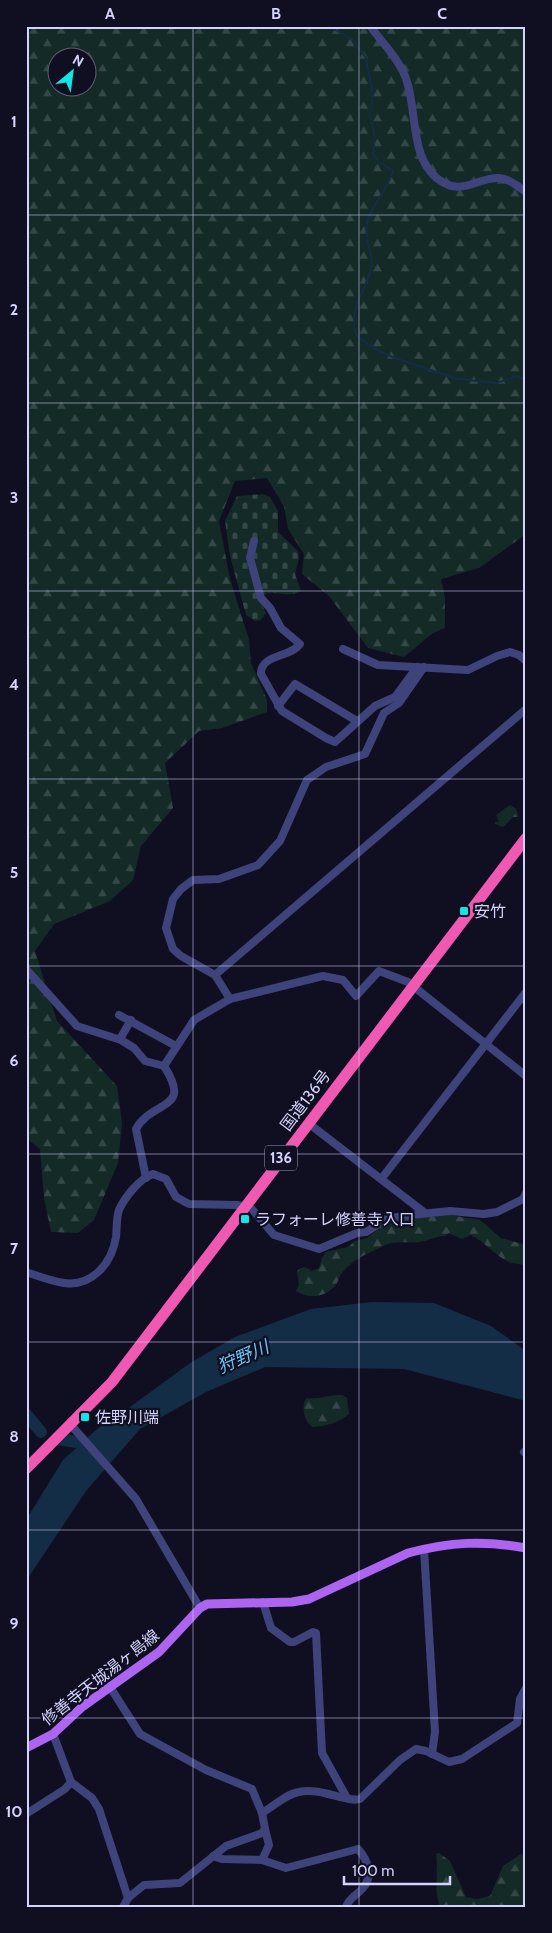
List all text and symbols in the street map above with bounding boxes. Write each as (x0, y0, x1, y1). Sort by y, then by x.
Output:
text: A (105, 4, 115, 23)
text: B (271, 4, 281, 23)
text: C (437, 4, 447, 23)
north arrow (48, 48, 98, 98)
text: N (70, 50, 87, 71)
text: 1 (11, 112, 17, 131)
text: 2 (10, 300, 18, 319)
text: 3 (10, 488, 18, 507)
text: 4 (9, 675, 19, 694)
text: 5 (10, 863, 18, 882)
place label: 安竹 (474, 902, 506, 921)
marker: 安竹 (458, 905, 470, 917)
text: 6 (10, 1051, 19, 1070)
street label: 国道136号 (276, 1066, 334, 1134)
road number: 136 (265, 1146, 297, 1170)
place label: ラフォーレ修善寺入口 (255, 1210, 415, 1229)
marker: ラフォーレ修善寺入口 (239, 1213, 251, 1225)
text: 7 (10, 1239, 19, 1258)
water label: 狩野川 (214, 1335, 274, 1378)
place label: 佐野川端 (95, 1408, 159, 1427)
marker: 佐野川端 (79, 1411, 91, 1423)
text: 8 (9, 1427, 19, 1446)
text: 9 (10, 1614, 19, 1633)
street label: 修善寺天城湯ヶ島線 (38, 1626, 163, 1729)
text: 10 (5, 1802, 23, 1821)
scale bar (344, 1853, 451, 1885)
text: 100 m (352, 1862, 394, 1880)

